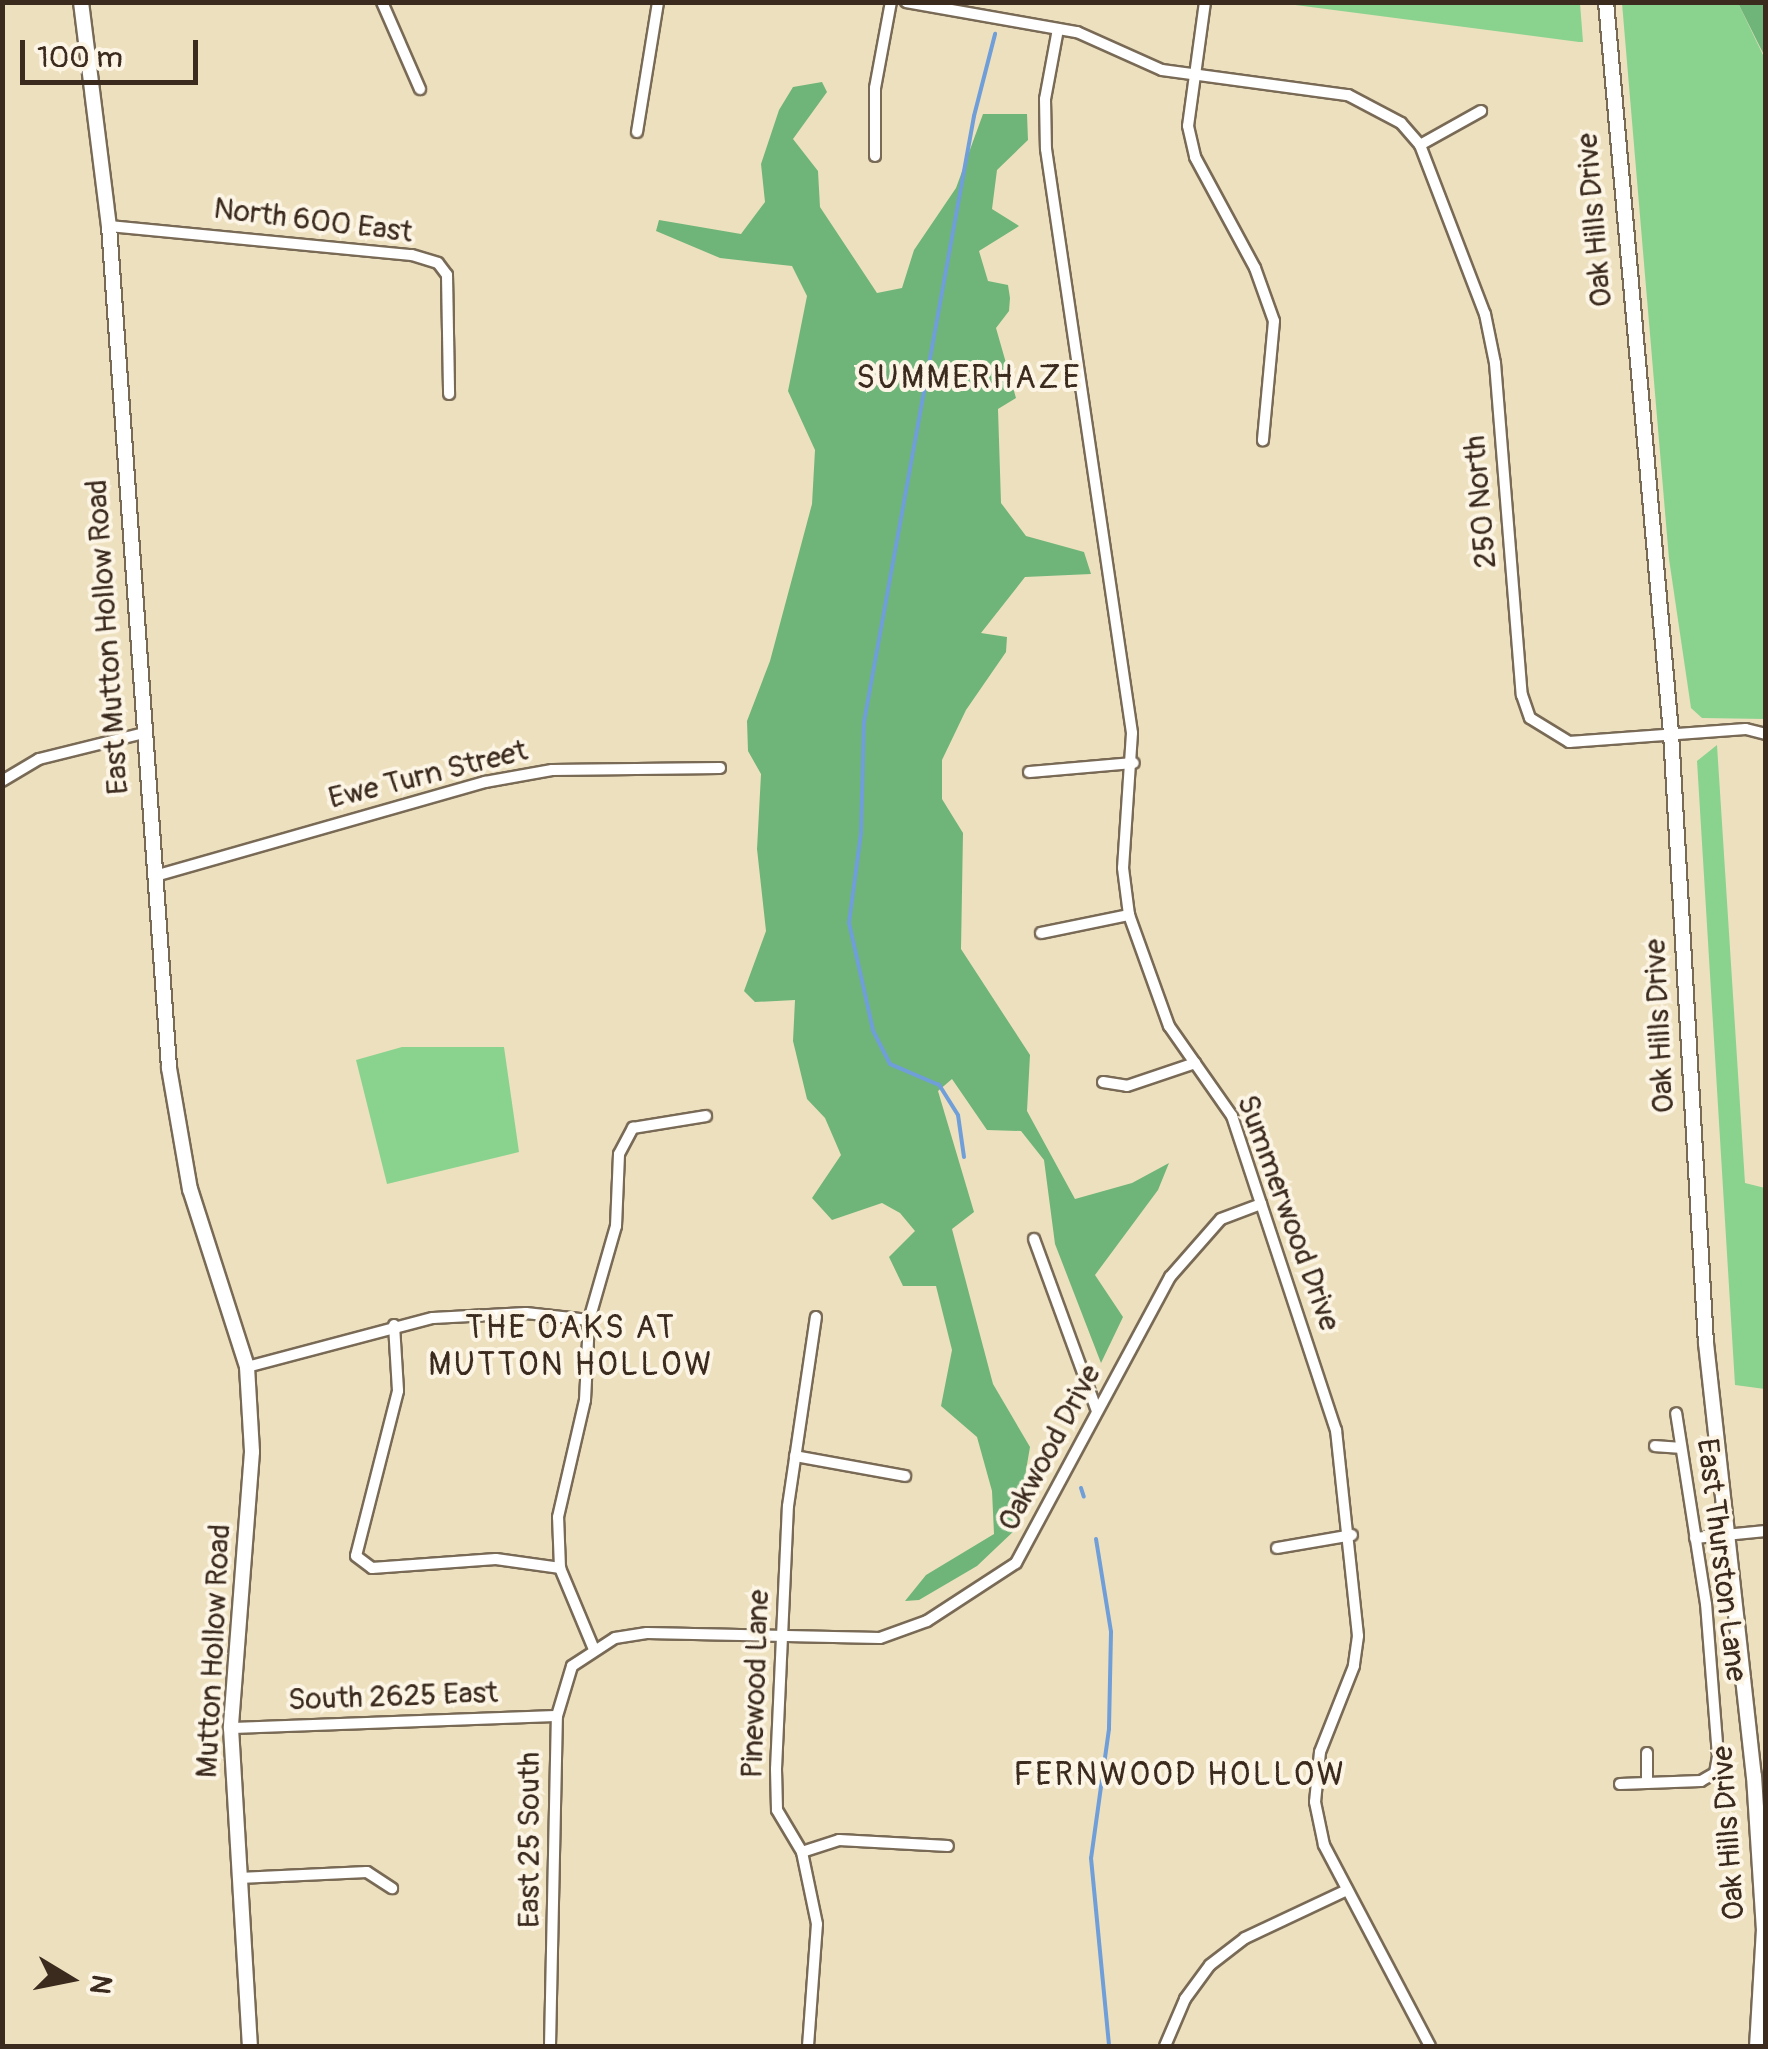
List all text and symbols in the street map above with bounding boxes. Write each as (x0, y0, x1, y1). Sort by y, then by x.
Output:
scale bar (25, 20, 202, 82)
text: 100 m (37, 39, 123, 76)
street label: Oak Hills Drive (1569, 131, 1621, 309)
street label: North 600 East (212, 191, 414, 251)
district label: SUMMERHAZE (856, 359, 1082, 397)
street label: 250 North (1457, 434, 1505, 570)
street label: East Mutton Hollow Road (79, 478, 137, 796)
street label: Ewe Turn Street (325, 733, 531, 817)
street label: Oak Hills Drive (1637, 938, 1683, 1114)
street label: Summerwood Drive (1229, 1090, 1347, 1336)
district label: THE OAKS AT MUTTON HOLLOW (428, 1310, 714, 1385)
street label: Oakwood Drive (991, 1359, 1109, 1537)
street label: East Thurston Lane (1688, 1436, 1754, 1684)
street label: Mutton Hollow Road (189, 1523, 239, 1779)
street label: Pinewood Lane (735, 1589, 777, 1779)
street label: South 2625 East (287, 1675, 499, 1719)
street label: Oak Hills Drive (1705, 1745, 1753, 1921)
street label: East 25 South (512, 1752, 548, 1928)
district label: FERNWOOD HOLLOW (1014, 1756, 1346, 1794)
north arrow (20, 1929, 120, 2029)
text: N (81, 1972, 119, 1997)

